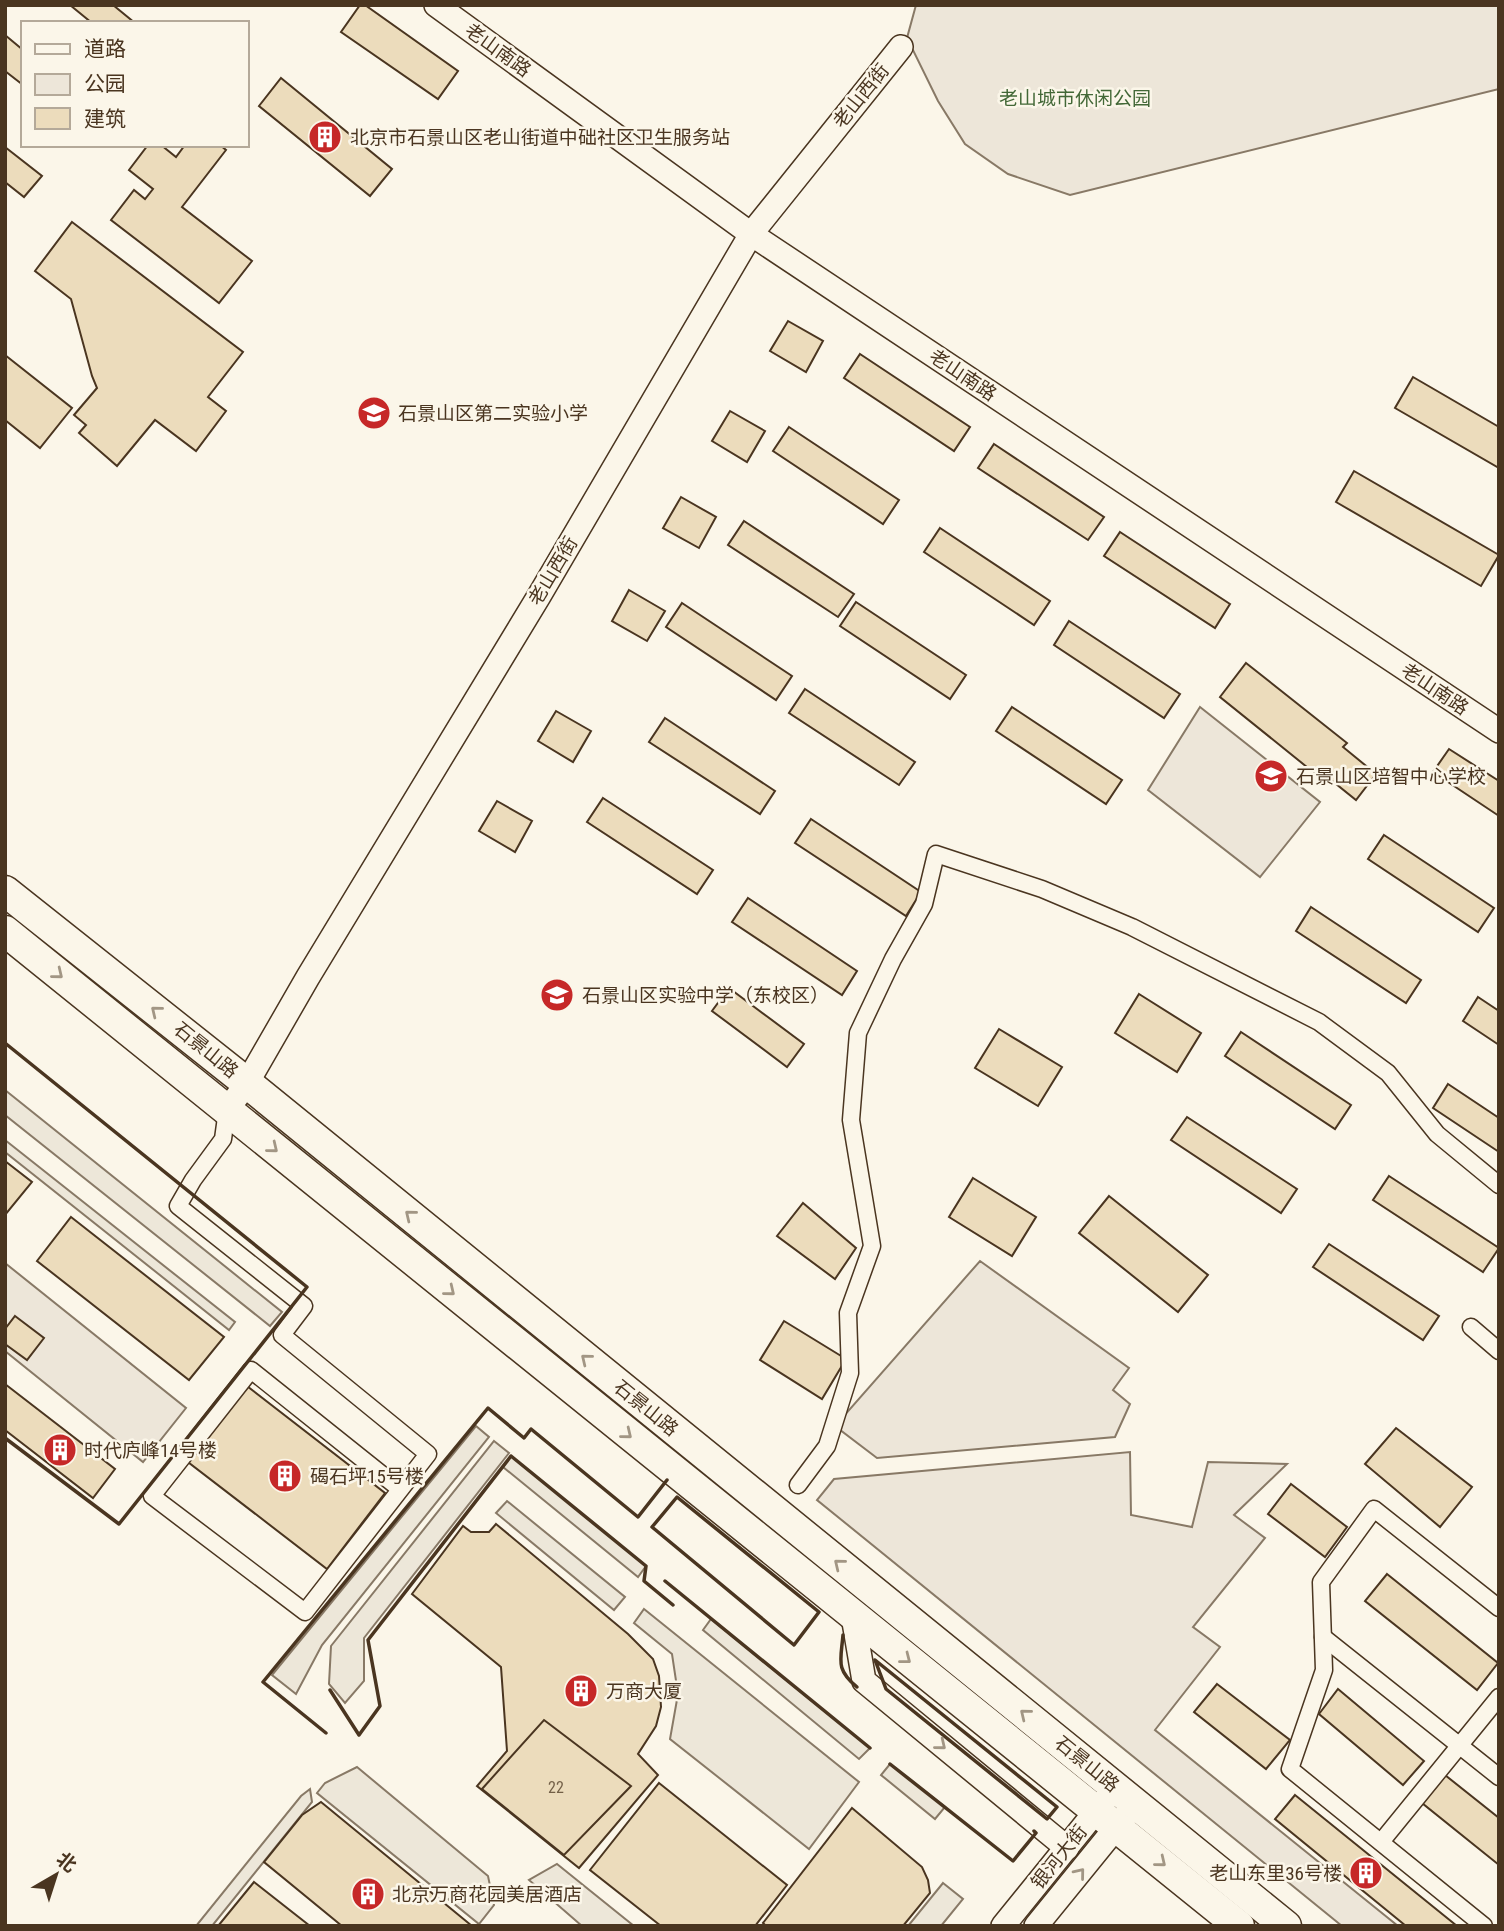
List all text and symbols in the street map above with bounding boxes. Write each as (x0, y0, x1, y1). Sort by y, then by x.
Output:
street label: 老山南路 (460, 18, 536, 82)
legend (21, 21, 248, 147)
text: 道路 (84, 37, 126, 61)
street label: 老山西街 (828, 59, 894, 133)
text: 公园 (84, 72, 126, 96)
park label: 老山城市休闲公园 (999, 87, 1151, 110)
text: 建筑 (84, 107, 126, 131)
building icon: 北京市石景山区老山街道中础社区卫生服务站 (306, 118, 344, 156)
place label: 北京市石景山区老山街道中础社区卫生服务站 (350, 126, 730, 149)
street label: 老山南路 (925, 344, 1001, 406)
school or university icon: 石景山区第二实验小学 (355, 394, 393, 432)
place label: 石景山区第二实验小学 (398, 402, 588, 425)
street label: 老山西街 (524, 532, 582, 610)
street label: 老山南路 (1397, 658, 1473, 720)
school or university icon: 石景山区培智中心学校 (1252, 757, 1290, 795)
place label: 石景山区培智中心学校 (1296, 765, 1486, 788)
one-way arrow (51, 965, 63, 978)
school or university icon: 石景山区实验中学（东校区） (538, 976, 576, 1014)
place label: 石景山区实验中学（东校区） (582, 984, 829, 1007)
one-way arrow (152, 1007, 165, 1019)
street label: 石景山路 (169, 1017, 243, 1083)
one-way arrow (265, 1140, 278, 1152)
one-way arrow (405, 1211, 417, 1224)
one-way arrow (442, 1283, 455, 1295)
one-way arrow (582, 1355, 595, 1367)
street label: 石景山路 (609, 1375, 683, 1441)
one-way arrow (618, 1426, 631, 1438)
building icon: 时代庐峰14号楼 (41, 1431, 79, 1469)
place label: 时代庐峰14号楼 (84, 1439, 217, 1462)
building icon: 碣石坪15号楼 (266, 1457, 304, 1495)
place label: 碣石坪15号楼 (310, 1465, 424, 1488)
one-way arrow (835, 1560, 848, 1572)
one-way arrow (899, 1650, 911, 1663)
building icon: 万商大厦 (562, 1672, 600, 1710)
place label: 万商大厦 (606, 1680, 682, 1703)
one-way arrow (1020, 1710, 1033, 1722)
street label: 石景山路 (1050, 1731, 1124, 1797)
one-way arrow (934, 1737, 946, 1750)
house number: 22 (548, 1778, 564, 1797)
street label: 银河大街 (1026, 1820, 1092, 1894)
north arrow (21, 1840, 91, 1910)
text: 北 (52, 1847, 81, 1877)
one-way arrow (1152, 1854, 1165, 1866)
building icon: 老山东里36号楼 (1347, 1854, 1385, 1892)
place label: 老山东里36号楼 (1209, 1862, 1342, 1885)
one-way arrow (1071, 1868, 1084, 1880)
building icon: 北京万商花园美居酒店 (349, 1875, 387, 1913)
place label: 北京万商花园美居酒店 (392, 1883, 582, 1906)

